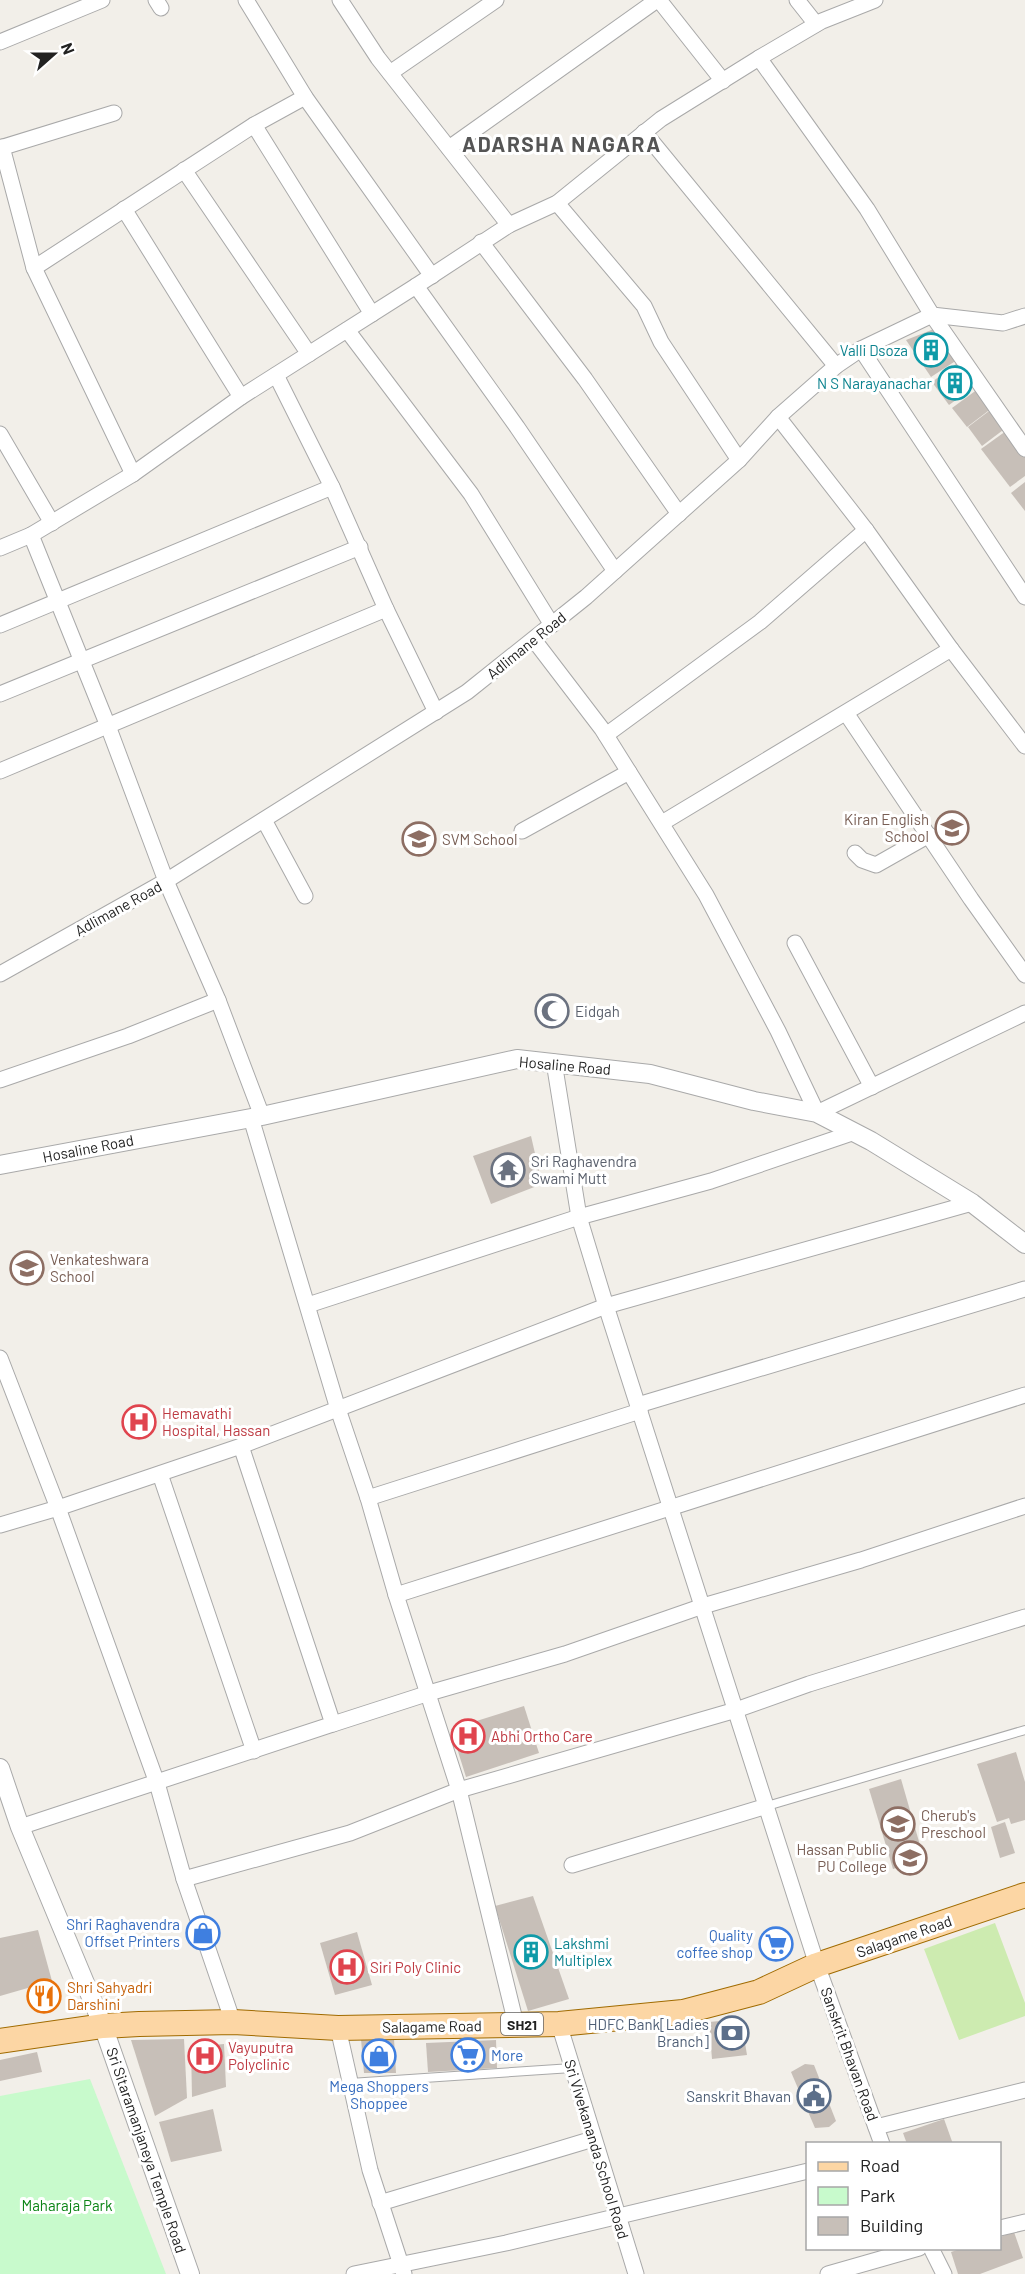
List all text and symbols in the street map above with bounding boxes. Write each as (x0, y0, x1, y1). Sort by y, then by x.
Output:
north arrow (24, 24, 84, 84)
text: N (58, 40, 79, 57)
district label: ADARSHA NAGARA (462, 131, 662, 156)
building icon: Valli Dsoza (913, 332, 949, 368)
place label: Valli Dsoza (840, 341, 908, 359)
building icon: N S Narayanachar (937, 365, 973, 401)
place label: N S Narayanachar (817, 374, 933, 392)
street label: Adlimane Road (483, 608, 569, 682)
place label: Kiran English School (844, 810, 929, 845)
school or university icon: Kiran English School (934, 810, 970, 846)
school or university icon: SVM School (401, 821, 437, 857)
place label: SVM School (442, 830, 518, 848)
street label: Adlimane Road (71, 877, 165, 939)
mosque icon: Eidgah (534, 993, 570, 1029)
place label: Eidgah (575, 1002, 620, 1020)
street label: Hosaline Road (518, 1052, 612, 1078)
street label: Hosaline Road (41, 1130, 135, 1166)
temple icon: Sri Raghavendra Swami Mutt (490, 1152, 526, 1188)
place label: Sri Raghavendra Swami Mutt (531, 1152, 637, 1187)
school or university icon: Venkateshwara School (9, 1250, 45, 1286)
place label: Venkateshwara School (50, 1250, 149, 1285)
hospital icon: Hemavathi Hospital, Hassan (121, 1404, 157, 1440)
place label: Hemavathi Hospital, Hassan (162, 1404, 270, 1439)
hospital icon: Abhi Ortho Care (450, 1718, 486, 1754)
place label: Abhi Ortho Care (491, 1727, 593, 1745)
school or university icon: Cherub's Preschool (880, 1806, 916, 1842)
place label: Cherub's Preschool (921, 1806, 986, 1841)
place label: Hassan Public PU College (796, 1840, 887, 1875)
school or university icon: Hassan Public PU College (892, 1840, 928, 1876)
street label: Salagame Road (854, 1911, 954, 1961)
place label: Shri Raghavendra Offset Printers (66, 1915, 180, 1950)
shop icon: Shri Raghavendra Offset Printers (185, 1915, 221, 1951)
place label: Quality coffee shop (677, 1926, 753, 1961)
supermarket icon: Quality coffee shop (758, 1926, 794, 1962)
building icon: Lakshmi Multiplex (513, 1934, 549, 1970)
place label: Lakshmi Multiplex (554, 1934, 612, 1969)
hospital icon: Siri Poly Clinic (329, 1949, 365, 1985)
place label: Siri Poly Clinic (370, 1958, 461, 1976)
restaurant icon: Shri Sahyadri Darshini (26, 1978, 62, 2014)
place label: Shri Sahyadri Darshini (67, 1978, 152, 2013)
street label: Sanskrit Bhavan Road (817, 1985, 883, 2123)
road number: SH21 (501, 2013, 543, 2035)
place label: HDFC Bank[Ladies Branch] (588, 2015, 709, 2050)
bank icon: HDFC Bank[Ladies Branch] (714, 2015, 750, 2051)
street label: Salagame Road (382, 2016, 482, 2036)
supermarket icon: More (450, 2037, 486, 2073)
hospital icon: Vayuputra Polyclinic (187, 2038, 223, 2074)
place label: Vayuputra Polyclinic (228, 2038, 294, 2073)
shop icon: Mega Shoppers Shoppee (361, 2038, 397, 2074)
street label: Sri Sitaramanjaneya Temple Road (103, 2045, 191, 2255)
place label: More (491, 2046, 523, 2064)
street label: Sri Vivekananda School Road (561, 2057, 633, 2241)
place label: Mega Shoppers Shoppee (329, 2077, 429, 2112)
public building icon: Sanskrit Bhavan (796, 2078, 832, 2114)
place label: Sanskrit Bhavan (686, 2087, 791, 2105)
legend (806, 2142, 1001, 2250)
text: Road (860, 2154, 900, 2176)
text: Park (860, 2184, 895, 2206)
park label: Maharaja Park (21, 2196, 113, 2214)
text: Building (860, 2214, 923, 2236)

